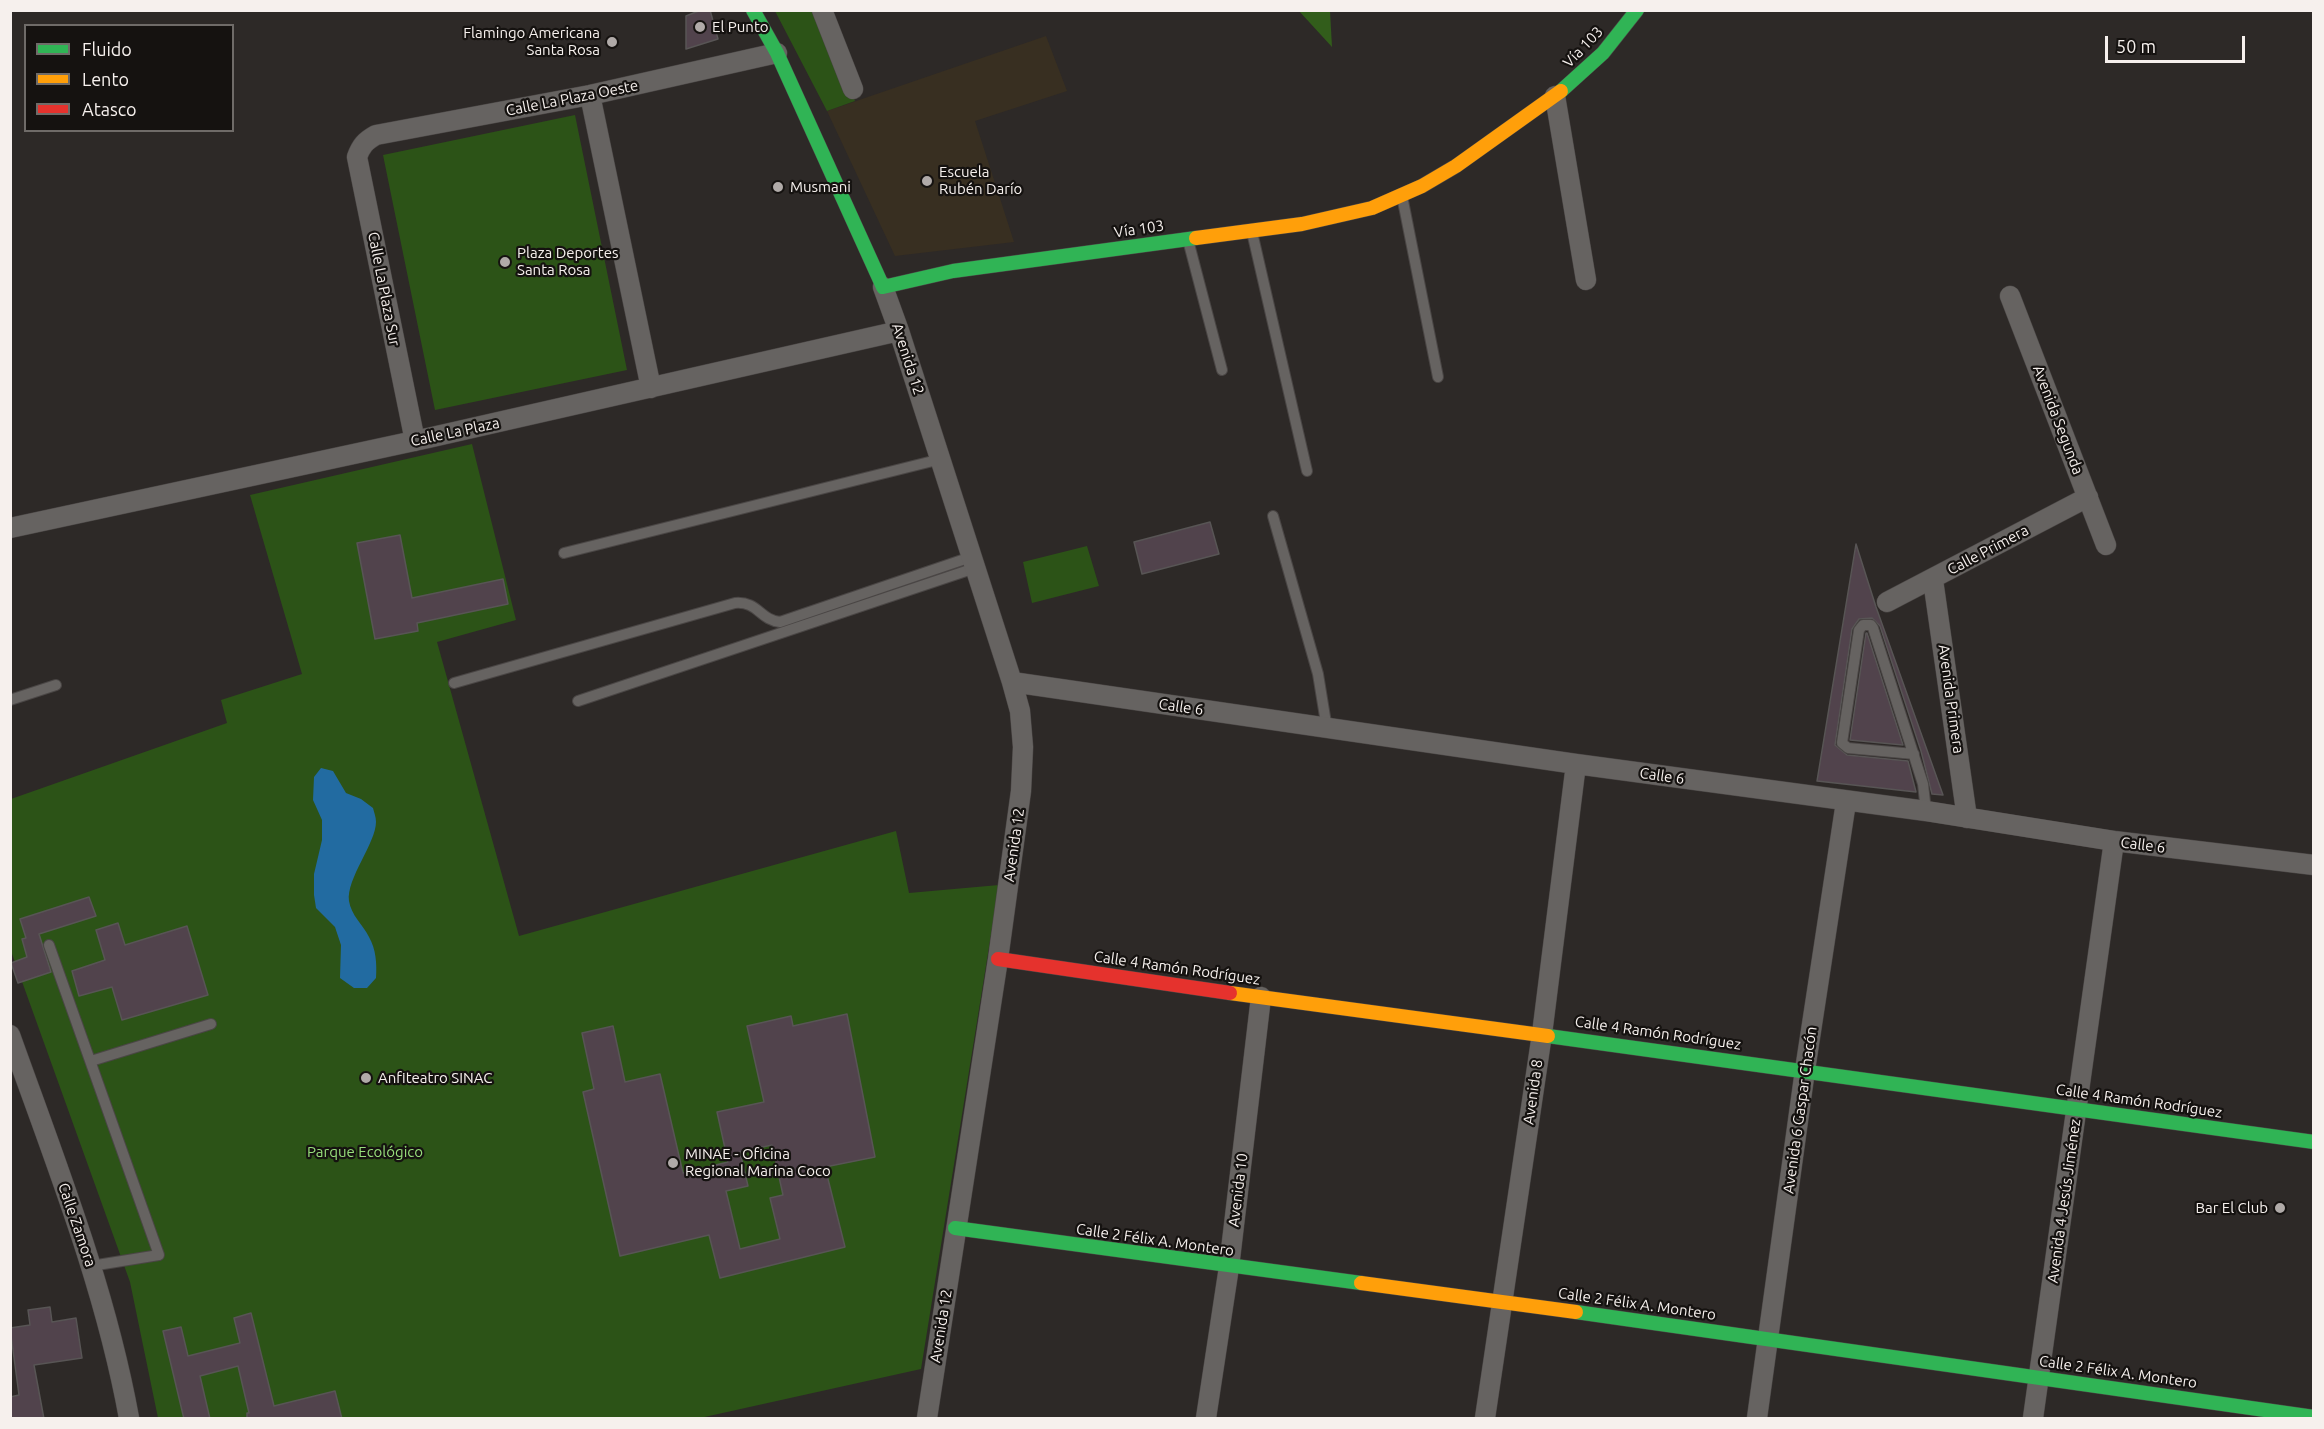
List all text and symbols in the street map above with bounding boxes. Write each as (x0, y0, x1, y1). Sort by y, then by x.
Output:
place label: El Punto (712, 18, 769, 36)
marker: El Punto (693, 20, 707, 34)
street label: Vía 103 (1559, 23, 1607, 71)
legend (24, 24, 234, 132)
place label: Flamingo Americana Santa Rosa (463, 24, 600, 59)
scale bar (2108, 24, 2248, 62)
marker: Flamingo Americana Santa Rosa (605, 35, 619, 49)
text: 50 m (2116, 36, 2156, 56)
text: Fluido (82, 39, 132, 59)
text: Lento (82, 69, 129, 89)
street label: Calle La Plaza Oeste (504, 76, 640, 120)
text: Atasco (82, 99, 137, 119)
place label: Escuela Rubén Darío (939, 163, 1022, 198)
marker: Escuela Rubén Darío (920, 174, 934, 188)
place label: Musmani (790, 178, 851, 196)
marker: Musmani (771, 180, 785, 194)
street label: Vía 103 (1113, 217, 1165, 241)
street label: Calle La Plaza Sur (364, 230, 404, 348)
place label: Plaza Deportes Santa Rosa (517, 244, 618, 279)
marker: Plaza Deportes Santa Rosa (498, 255, 512, 269)
street label: Avenida 12 (888, 321, 928, 397)
street label: Avenida Segunda (2029, 363, 2087, 477)
street label: Calle La Plaza (409, 414, 501, 450)
street label: Calle Primera (1944, 521, 2032, 579)
street label: Avenida Primera (1934, 643, 1968, 755)
street label: Calle 6 (1157, 695, 1205, 719)
street label: Calle 6 (1638, 764, 1686, 788)
street label: Avenida 12 (1000, 807, 1028, 883)
street label: Calle 6 (2120, 833, 2166, 857)
street label: Calle 4 Ramón Rodríguez (1093, 947, 1261, 989)
street label: Calle 4 Ramón Rodríguez (1574, 1012, 1742, 1054)
street label: Avenida 6 Gaspar Chacón (1779, 1025, 1821, 1195)
street label: Avenida 8 (1520, 1058, 1546, 1126)
place label: Anfiteatro SINAC (378, 1069, 493, 1087)
marker: Anfiteatro SINAC (359, 1071, 373, 1085)
street label: Calle 4 Ramón Rodríguez (2055, 1080, 2223, 1122)
street label: Avenida 4 Jesús Jiménez (2044, 1118, 2084, 1284)
park label: Parque Ecológico (307, 1143, 423, 1161)
place label: MINAE - Oficina Regional Marina Coco (685, 1145, 831, 1180)
street label: Avenida 10 (1225, 1152, 1251, 1228)
marker: MINAE - Oficina Regional Marina Coco (666, 1156, 680, 1170)
street label: Calle Zamora (54, 1181, 100, 1269)
place label: Bar El Club (2195, 1199, 2268, 1217)
marker: Bar El Club (2273, 1201, 2287, 1215)
street label: Calle 2 Félix A. Montero (1075, 1220, 1235, 1260)
street label: Calle 2 Félix A. Montero (1557, 1284, 1717, 1324)
street label: Avenida 12 (926, 1288, 956, 1364)
street label: Calle 2 Félix A. Montero (2038, 1352, 2198, 1392)

